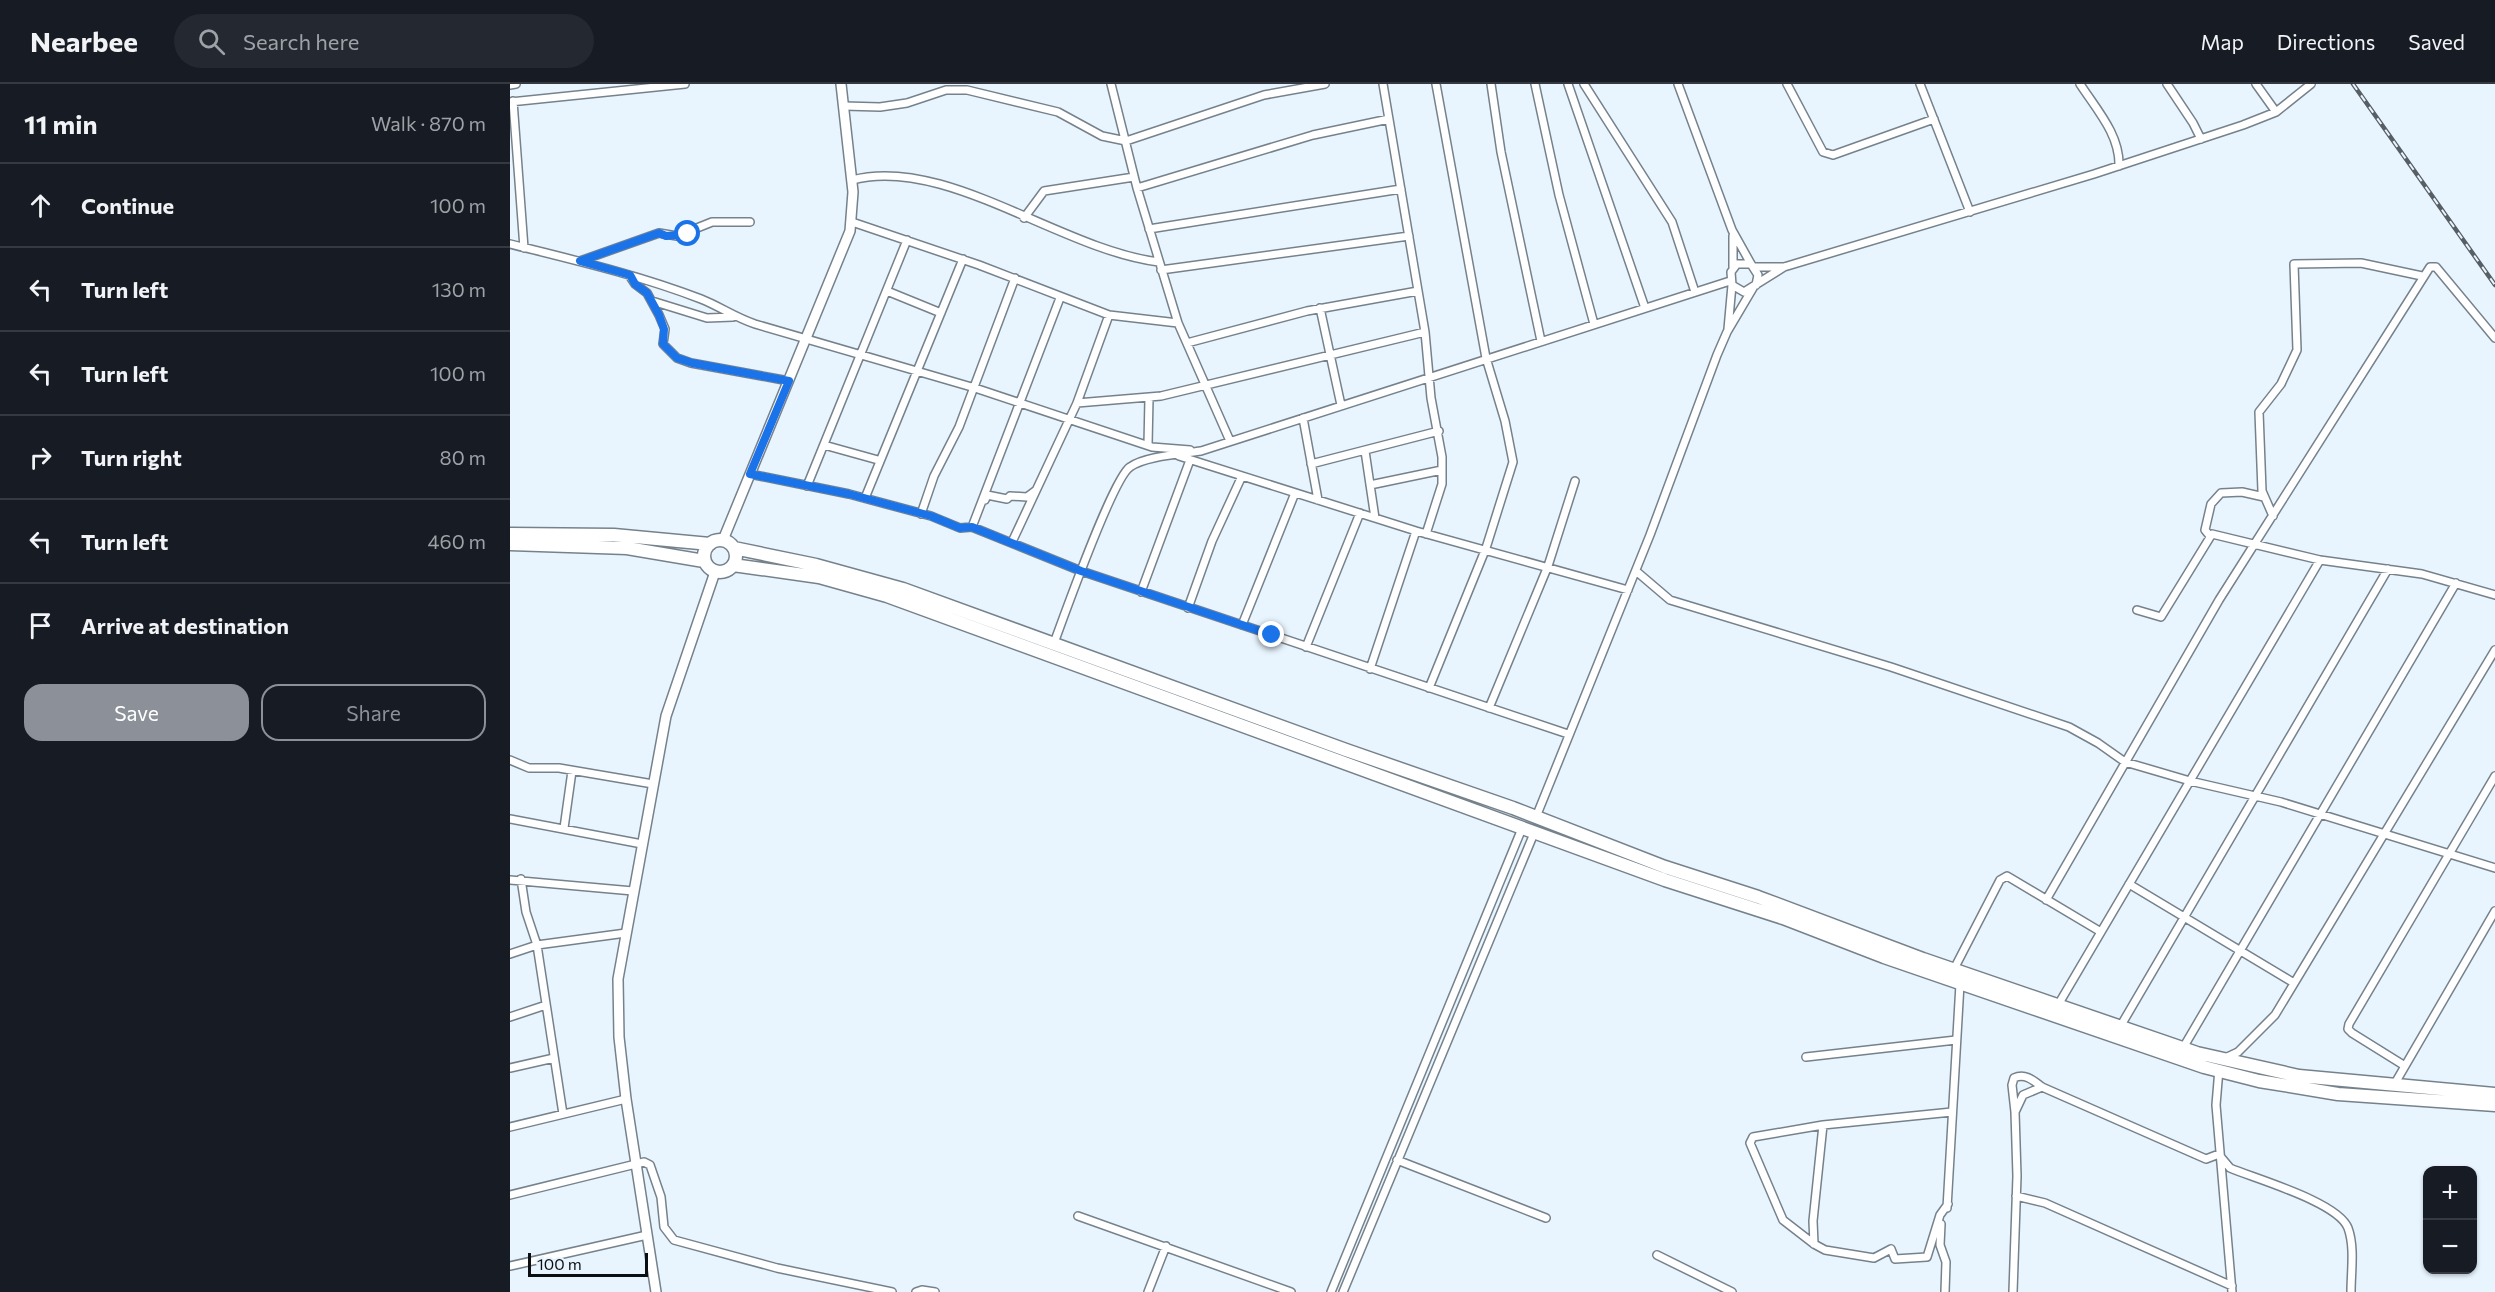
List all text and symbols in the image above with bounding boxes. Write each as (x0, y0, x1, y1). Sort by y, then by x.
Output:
search box (174, 14, 594, 68)
text: Nearbee (30, 24, 138, 58)
icon: search (195, 25, 228, 58)
text: Search here (243, 28, 359, 55)
text: Map (2201, 29, 2244, 54)
text: Directions (2277, 29, 2375, 54)
text: Saved (2408, 29, 2465, 54)
text: 11 min (24, 108, 97, 139)
text: Walk · 870 m (371, 111, 486, 135)
icon: ahead (24, 189, 57, 222)
text: Continue (81, 192, 174, 219)
text: 100 m (430, 193, 486, 217)
route start (674, 220, 700, 246)
icon: left (24, 273, 57, 306)
text: Turn left (81, 276, 168, 303)
text: 130 m (432, 277, 486, 301)
icon: left (24, 357, 57, 390)
text: Turn left (81, 360, 168, 387)
text: 100 m (430, 361, 486, 385)
icon: right (24, 441, 57, 474)
text: Turn right (81, 444, 182, 471)
text: 80 m (440, 445, 486, 469)
icon: left (24, 525, 57, 558)
text: Turn left (81, 528, 168, 555)
text: 460 m (428, 529, 486, 553)
icon: arrive (24, 609, 57, 642)
text: Arrive at destination (81, 612, 289, 639)
route end (1258, 621, 1284, 647)
button: Save (24, 684, 249, 741)
button: Share (261, 684, 486, 741)
map controls (2423, 1166, 2477, 1274)
button: + (2423, 1166, 2477, 1220)
button: − (2423, 1220, 2477, 1274)
scale bar (528, 1250, 648, 1278)
text: 100 m (537, 1254, 582, 1273)

